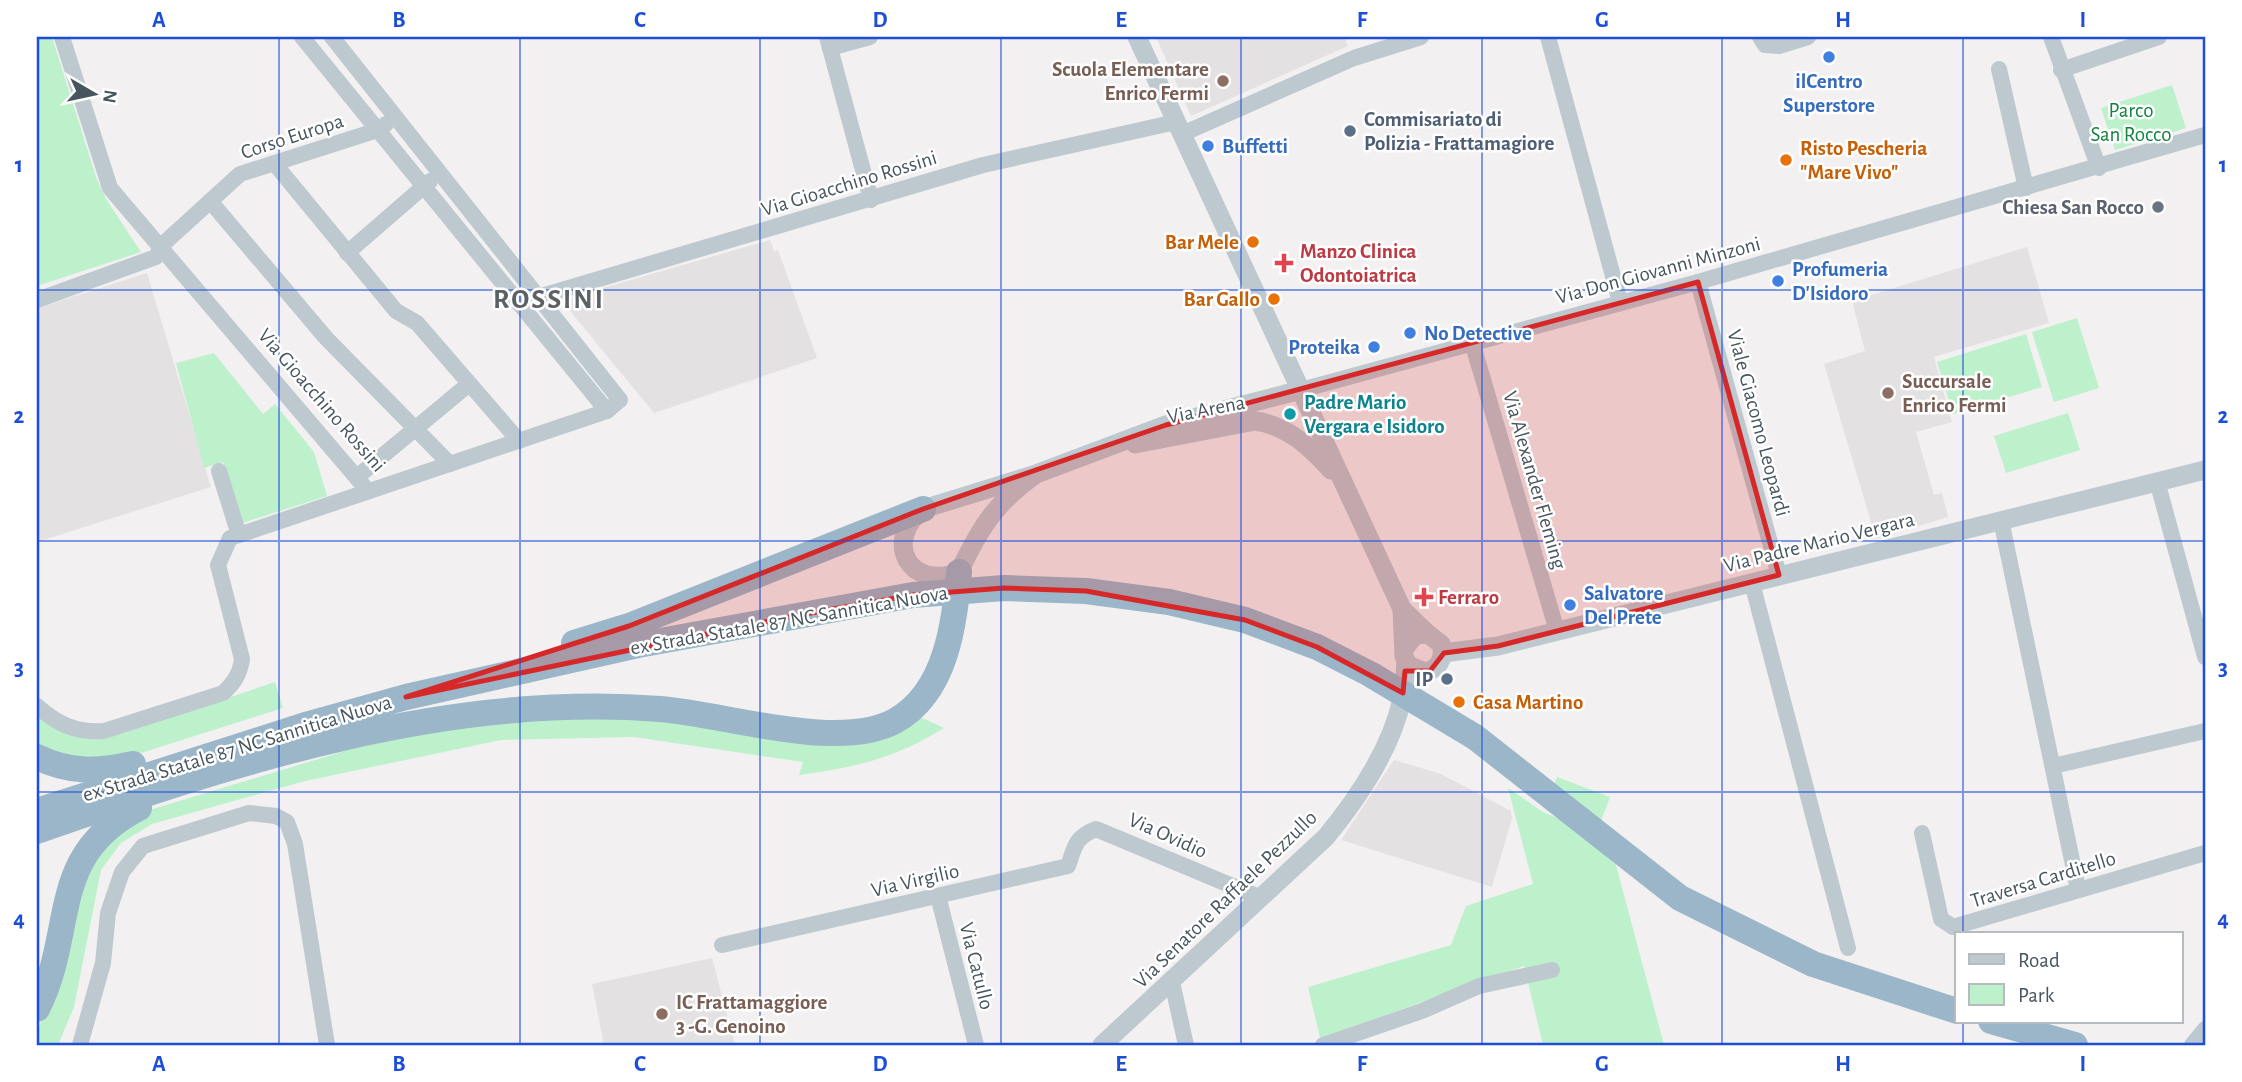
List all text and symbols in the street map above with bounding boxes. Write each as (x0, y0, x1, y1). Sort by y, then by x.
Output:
text: A (152, 9, 166, 32)
text: B (392, 9, 406, 32)
text: C (634, 9, 646, 32)
text: D (872, 9, 888, 32)
text: E (1115, 9, 1127, 32)
text: F (1357, 9, 1368, 32)
text: G (1595, 9, 1609, 32)
text: H (1835, 9, 1851, 32)
text: I (2080, 9, 2086, 32)
marker: ilCentro Superstore (1821, 49, 1837, 65)
place label: Scuola Elementare Enrico Fermi (1052, 59, 1209, 104)
north arrow (60, 60, 130, 130)
place label: ilCentro Superstore (1783, 71, 1875, 116)
marker: Scuola Elementare Enrico Fermi (1215, 73, 1231, 89)
text: N (99, 88, 120, 104)
park label: Parco San Rocco (2091, 100, 2171, 145)
place label: Commisariato di Polizia - Frattamagiore (1364, 109, 1555, 154)
street label: Corso Europa (238, 110, 346, 163)
marker: Commisariato di Polizia - Frattamagiore (1342, 123, 1358, 139)
place label: Buffetti (1222, 136, 1288, 157)
marker: Buffetti (1200, 138, 1216, 154)
place label: Risto Pescheria "Mare Vivo" (1800, 138, 1927, 183)
street label: Via Gioacchino Rossini (759, 147, 939, 220)
marker: Risto Pescheria "Mare Vivo" (1778, 152, 1794, 168)
text: 1 (15, 154, 23, 177)
text: 1 (2219, 154, 2227, 177)
place label: Chiesa San Rocco (2002, 197, 2144, 218)
marker: Chiesa San Rocco (2150, 199, 2166, 215)
place label: Bar Mele (1165, 232, 1239, 253)
street label: Via Don Giovanni Minzoni (1554, 233, 1763, 308)
marker: Bar Mele (1245, 234, 1261, 250)
place label: Manzo Clinica Odontoiatrica (1300, 241, 1417, 286)
marker: Manzo Clinica Odontoiatrica (1274, 253, 1294, 273)
place label: Profumeria D'Isidoro (1792, 259, 1888, 304)
marker: Profumeria D'Isidoro (1770, 273, 1786, 289)
district label: ROSSINI (493, 286, 605, 314)
place label: Bar Gallo (1184, 289, 1260, 310)
marker: Bar Gallo (1266, 291, 1282, 307)
place label: No Detective (1424, 323, 1532, 344)
street label: Via Gioacchino Rossini (254, 325, 389, 476)
marker: No Detective (1402, 325, 1418, 341)
street label: Viale Giacomo Leopardi (1723, 327, 1794, 519)
place label: Proteika (1288, 337, 1360, 358)
marker: Proteika (1366, 339, 1382, 355)
place label: Succursale Enrico Fermi (1902, 371, 2007, 416)
marker: Succursale Enrico Fermi (1880, 385, 1896, 401)
street label: Via Alexander Fleming (1499, 389, 1570, 572)
street label: Via Arena (1165, 392, 1247, 427)
place label: Padre Mario Vergara e Isidoro (1304, 392, 1445, 437)
text: 2 (14, 405, 25, 428)
text: 2 (2218, 405, 2229, 428)
marker: Padre Mario Vergara e Isidoro (1282, 406, 1298, 422)
street label: Via Padre Mario Vergara (1722, 509, 1917, 576)
street label: ex Strada Statale 87 NC Sannitica Nuova (629, 582, 950, 659)
place label: Salvatore Del Prete (1584, 583, 1663, 628)
place label: Ferraro (1438, 587, 1499, 608)
marker: Ferraro (1416, 589, 1432, 605)
marker: Salvatore Del Prete (1562, 597, 1578, 613)
text: 3 (14, 657, 24, 680)
text: 3 (2218, 657, 2228, 680)
place label: IP (1415, 669, 1433, 690)
marker: IP (1439, 671, 1455, 687)
street label: ex Strada Statale 87 NC Sannitica Nuova (80, 691, 395, 806)
place label: Casa Martino (1473, 692, 1583, 713)
marker: Casa Martino (1451, 694, 1467, 710)
street label: Via Senatore Raffaele Pezzullo (1130, 807, 1321, 992)
street label: Via Ovidio (1125, 809, 1210, 862)
street label: Traversa Carditello (1968, 847, 2118, 912)
street label: Via Virgilio (869, 860, 961, 901)
text: 4 (13, 908, 25, 931)
text: 4 (2217, 908, 2229, 931)
street label: Via Catullo (956, 920, 997, 1012)
legend (1955, 932, 2182, 1023)
text: Road (2018, 950, 2060, 971)
text: Park (2018, 985, 2055, 1006)
place label: IC Frattamaggiore 3 -G. Genoino (676, 992, 828, 1037)
marker: IC Frattamaggiore 3 -G. Genoino (654, 1006, 670, 1022)
text: A (152, 1053, 166, 1076)
text: B (392, 1053, 406, 1076)
text: C (634, 1053, 646, 1076)
text: D (872, 1053, 888, 1076)
text: E (1115, 1053, 1127, 1076)
text: F (1357, 1053, 1368, 1076)
text: G (1595, 1053, 1609, 1076)
text: H (1835, 1053, 1851, 1076)
text: I (2080, 1053, 2086, 1076)

